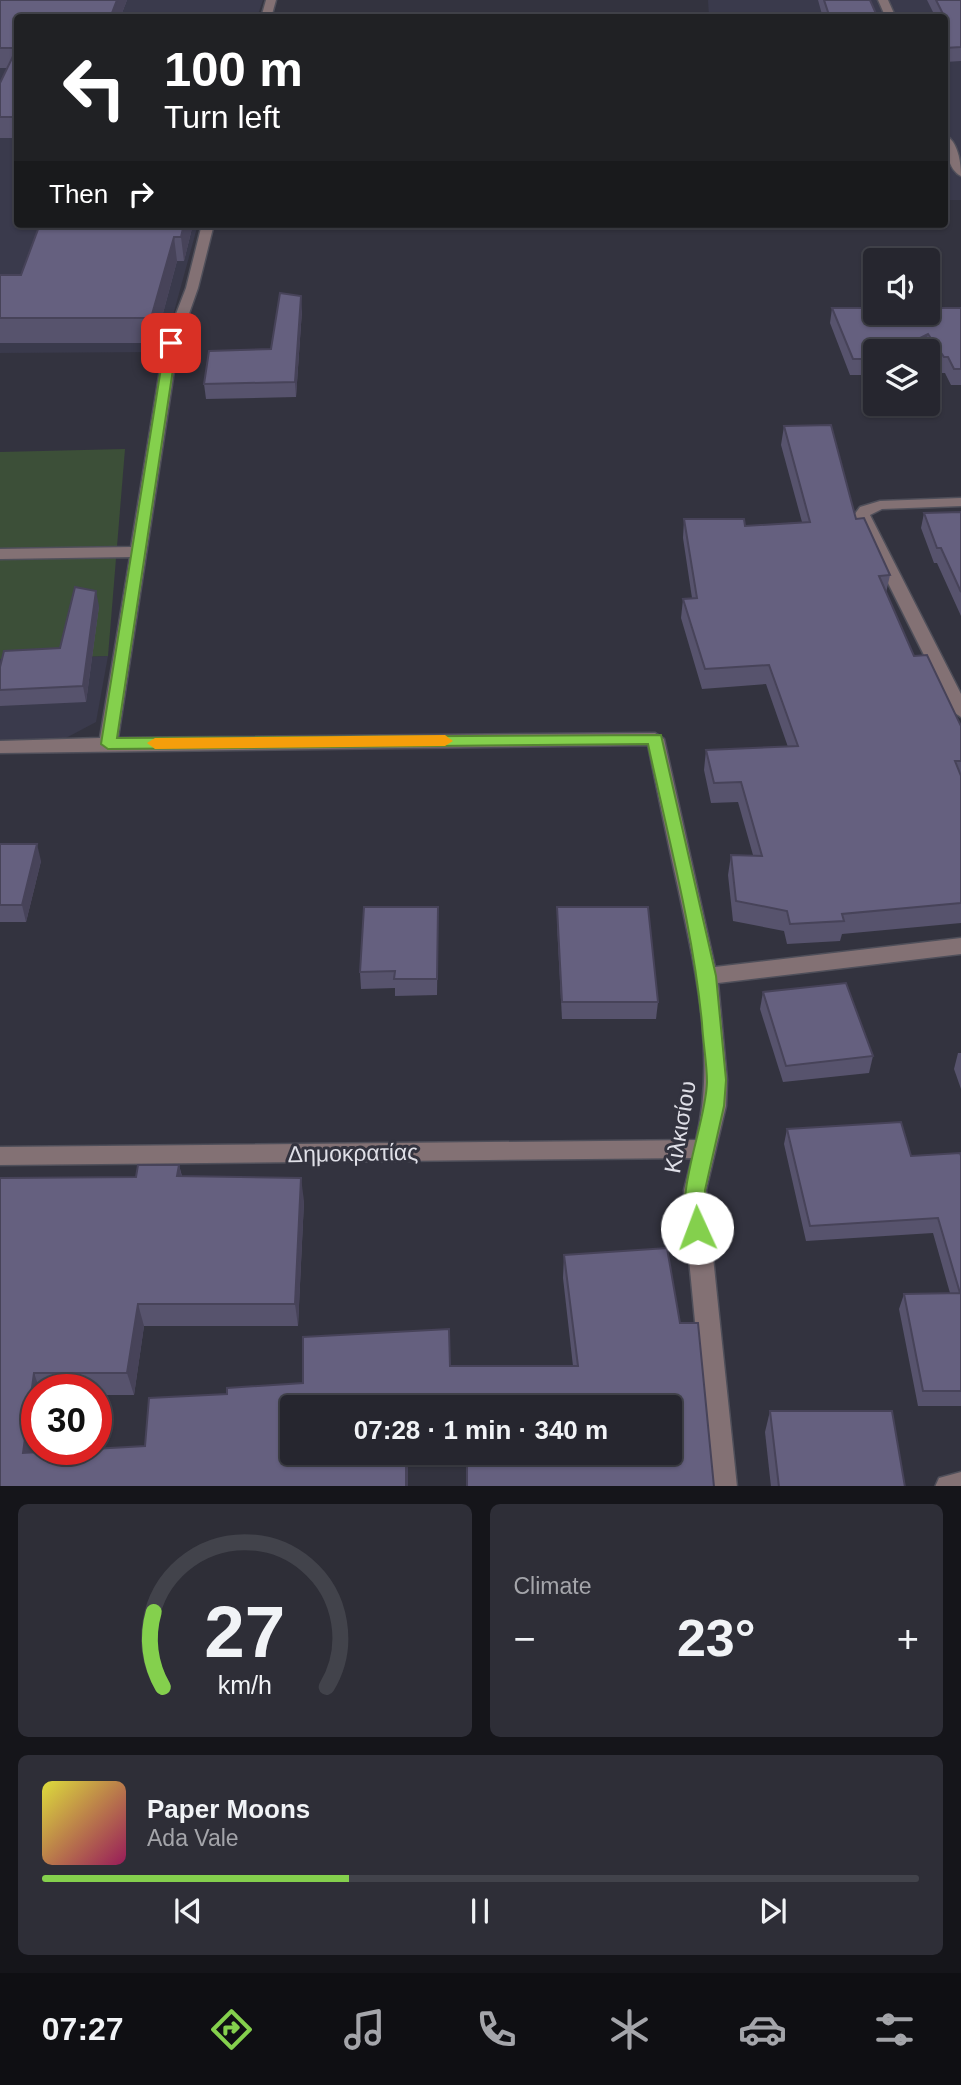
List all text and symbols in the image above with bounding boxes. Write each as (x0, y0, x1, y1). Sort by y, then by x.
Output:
icon: left (49, 42, 140, 133)
text: 100 m (164, 42, 303, 96)
text: Turn left (164, 99, 280, 135)
icon: right (122, 175, 160, 213)
text: Then (49, 179, 108, 209)
map controls (863, 248, 940, 416)
button: sound (863, 248, 940, 325)
pin (141, 313, 201, 373)
icon: arrive (152, 324, 190, 362)
button: layers (863, 339, 940, 416)
street label: Κιλκισίου (659, 1079, 701, 1175)
street label: Δημοκρατίας (287, 1139, 419, 1167)
position arrow (660, 1191, 734, 1265)
speed limit sign: 30 (21, 1374, 112, 1465)
text: 07:28 · 1 min · 340 m (354, 1415, 608, 1445)
text: Climate (514, 1573, 591, 1599)
text: 27 (204, 1591, 285, 1672)
text: 23° (677, 1609, 756, 1667)
text: − (514, 1618, 536, 1660)
text: + (897, 1618, 919, 1660)
text: km/h (218, 1670, 272, 1698)
text: Paper Moons (147, 1794, 310, 1824)
text: Ada Vale (147, 1825, 239, 1851)
icon: previous (169, 1892, 207, 1930)
icon: pause (461, 1892, 499, 1930)
icon: next (754, 1892, 792, 1930)
icon: directions (207, 2005, 256, 2054)
icon: music (340, 2005, 389, 2054)
icon: phone (472, 2005, 521, 2054)
icon: climate (605, 2005, 654, 2054)
icon: car (738, 2005, 787, 2054)
icon: filters (870, 2005, 919, 2054)
text: 07:27 (42, 2011, 124, 2047)

